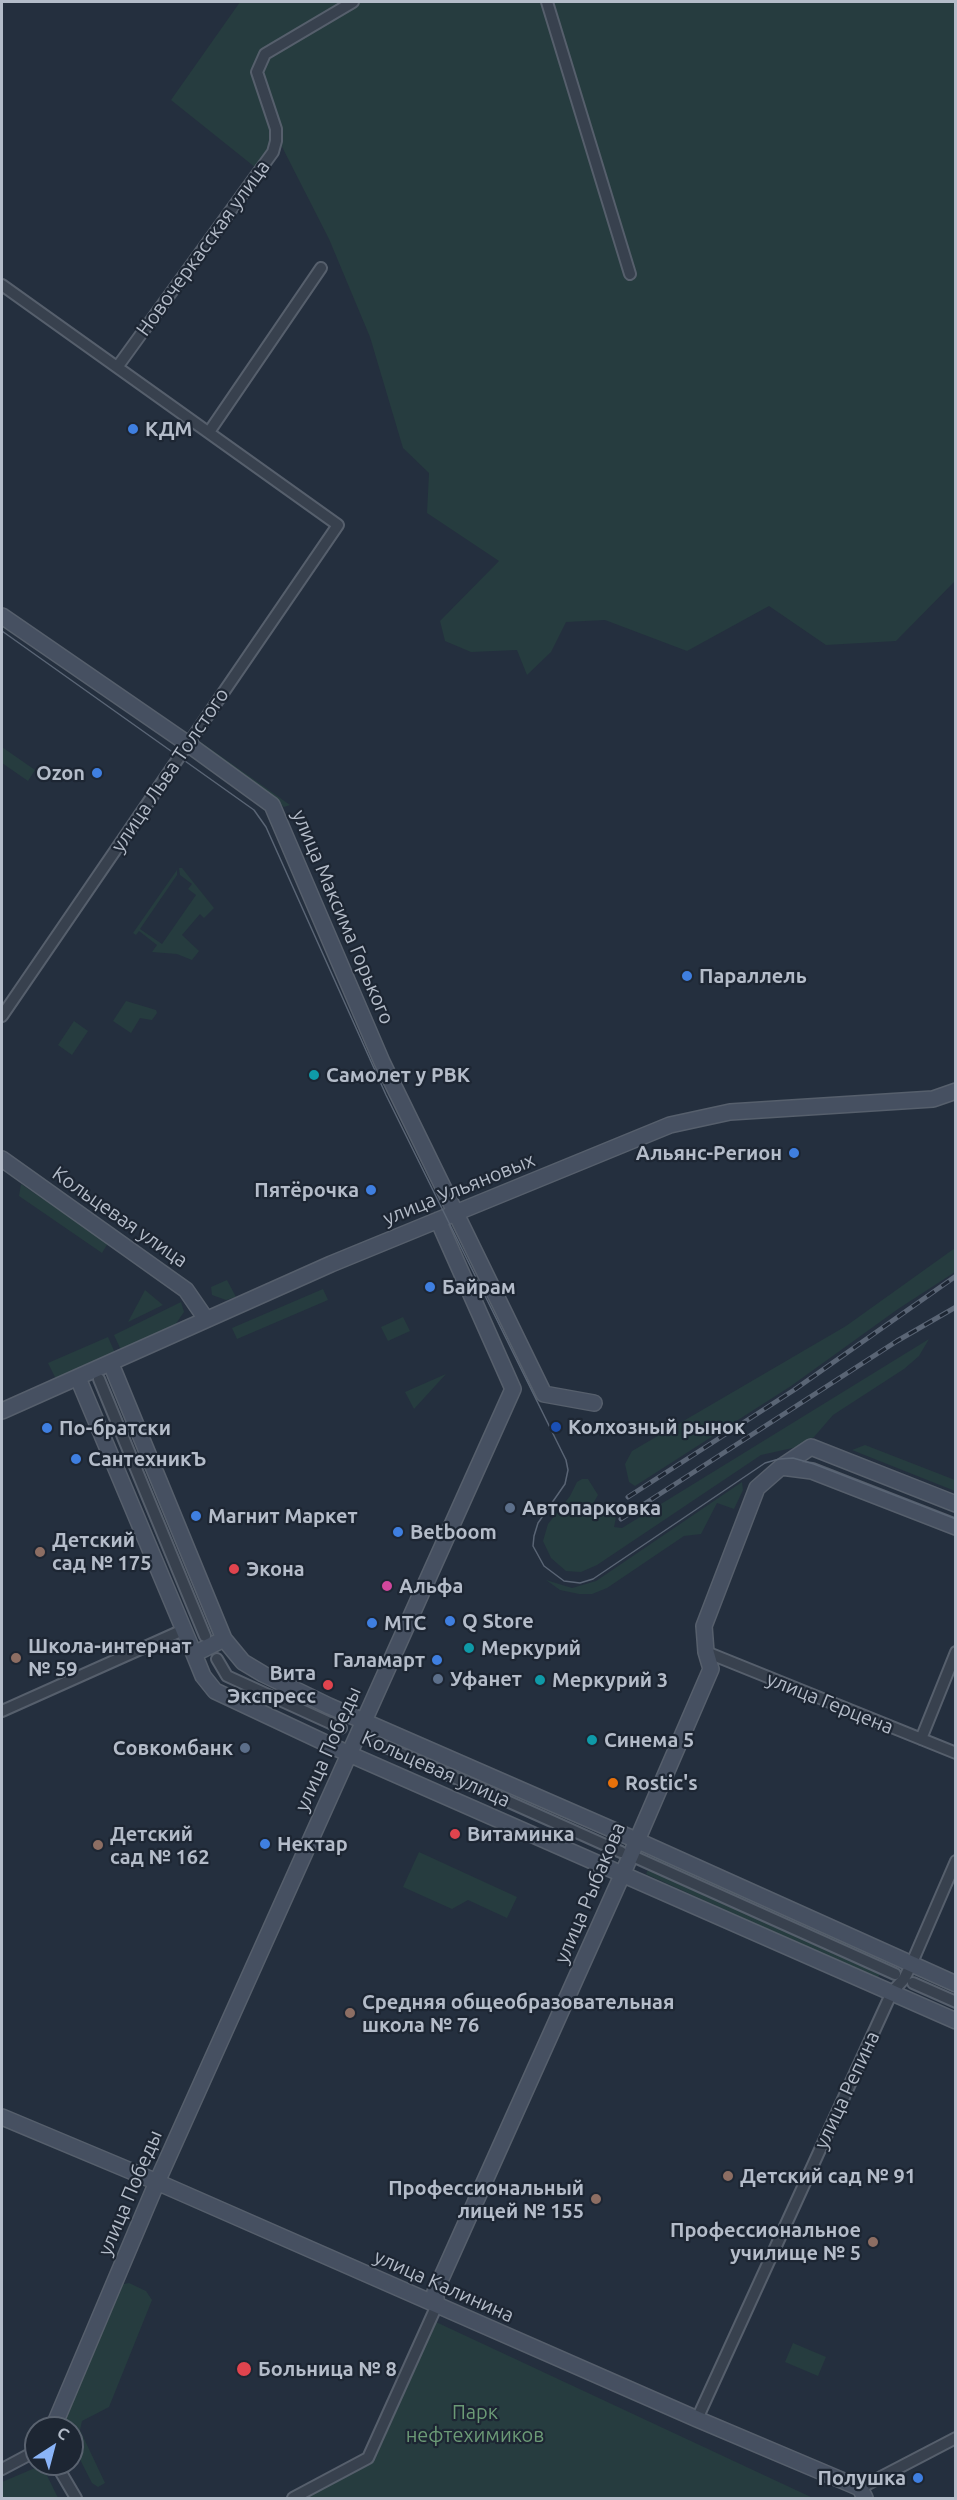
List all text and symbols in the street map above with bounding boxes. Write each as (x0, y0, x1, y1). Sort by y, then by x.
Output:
street label: Новочеркасская улица (131, 155, 275, 341)
place label: КДМ (145, 417, 192, 441)
marker: КДМ (126, 422, 140, 436)
street label: улица Льва Толстого (106, 683, 234, 857)
place label: Ozon (36, 761, 85, 785)
marker: Ozon (90, 766, 104, 780)
street label: улица Максима Горького (287, 806, 399, 1028)
place label: Параллель (699, 964, 807, 988)
marker: Параллель (680, 969, 694, 983)
place label: Самолет у РВК (326, 1063, 470, 1087)
marker: Самолет у РВК (307, 1068, 321, 1082)
place label: Альянс-Регион (636, 1141, 782, 1165)
marker: Альянс-Регион (787, 1146, 801, 1160)
street label: улица Ульяновых (380, 1148, 538, 1230)
street label: Кольцевая улица (48, 1161, 192, 1273)
place label: Пятёрочка (254, 1178, 359, 1202)
marker: Пятёрочка (364, 1183, 378, 1197)
place label: Байрам (442, 1275, 516, 1299)
marker: Байрам (423, 1280, 437, 1294)
place label: Колхозный рынок (568, 1415, 745, 1439)
place label: По-братски (59, 1416, 171, 1440)
marker: Колхозный рынок (549, 1420, 563, 1434)
marker: По-братски (40, 1421, 54, 1435)
place label: СантехникЪ (88, 1447, 206, 1471)
marker: СантехникЪ (69, 1452, 83, 1466)
place label: Автопарковка (522, 1496, 661, 1520)
marker: Автопарковка (503, 1501, 517, 1515)
place label: Магнит Маркет (208, 1504, 358, 1528)
marker: Магнит Маркет (189, 1509, 203, 1523)
place label: Betboom (410, 1520, 497, 1544)
marker: Betboom (391, 1525, 405, 1539)
place label: Детский сад № 175 (52, 1528, 151, 1575)
marker: Детский сад № 175 (33, 1545, 47, 1559)
place label: Экона (246, 1557, 305, 1581)
marker: Экона (227, 1562, 241, 1576)
place label: Альфа (399, 1574, 463, 1598)
marker: Альфа (380, 1579, 394, 1593)
place label: Q Store (462, 1609, 534, 1633)
place label: МТС (384, 1611, 426, 1635)
marker: Q Store (443, 1614, 457, 1628)
marker: МТС (365, 1616, 379, 1630)
place label: Школа-интернат № 59 (28, 1634, 192, 1681)
place label: Меркурий (481, 1636, 581, 1660)
marker: Меркурий (462, 1641, 476, 1655)
place label: Галамарт (333, 1648, 425, 1672)
marker: Школа-интернат № 59 (9, 1651, 23, 1665)
marker: Галамарт (430, 1653, 444, 1667)
place label: Вита Экспресс (227, 1661, 316, 1708)
place label: Уфанет (450, 1667, 522, 1691)
street label: улица Герцена (763, 1667, 897, 1739)
place label: Меркурий 3 (552, 1668, 668, 1692)
marker: Уфанет (431, 1672, 445, 1686)
marker: Меркурий 3 (533, 1673, 547, 1687)
marker: Вита Экспресс (321, 1678, 335, 1692)
street label: улица Победы (290, 1683, 366, 1815)
street label: Кольцевая улица (358, 1726, 514, 1812)
place label: Синема 5 (604, 1728, 694, 1752)
marker: Синема 5 (585, 1733, 599, 1747)
place label: Совкомбанк (113, 1736, 233, 1760)
marker: Совкомбанк (238, 1741, 252, 1755)
place label: Rostic's (625, 1771, 698, 1795)
marker: Rostic's (606, 1776, 620, 1790)
street label: улица Рыбакова (549, 1819, 631, 1967)
place label: Детский сад № 162 (110, 1822, 209, 1869)
place label: Витаминка (467, 1822, 575, 1846)
marker: Витаминка (448, 1827, 462, 1841)
place label: Нектар (277, 1832, 348, 1856)
marker: Нектар (258, 1837, 272, 1851)
marker: Детский сад № 162 (91, 1838, 105, 1852)
place label: Средняя общеобразовательная школа № 76 (362, 1990, 674, 2037)
marker: Средняя общеобразовательная школа № 76 (343, 2006, 357, 2020)
street label: улица Репина (809, 2027, 885, 2153)
street label: улица Победы (93, 2127, 167, 2259)
place label: Детский сад № 91 (740, 2164, 916, 2188)
marker: Детский сад № 91 (721, 2169, 735, 2183)
place label: Профессиональный лицей № 155 (388, 2176, 584, 2223)
marker: Профессиональный лицей № 155 (589, 2192, 603, 2206)
place label: Профессиональное училище № 5 (670, 2218, 861, 2265)
marker: Профессиональное училище № 5 (866, 2235, 880, 2249)
street label: улица Калинина (370, 2244, 518, 2328)
place label: Больница № 8 (258, 2357, 397, 2381)
marker: Больница № 8 (235, 2360, 253, 2378)
park label: Парк нефтехимиков (406, 2400, 544, 2447)
north arrow (24, 2416, 84, 2476)
text: С (54, 2423, 73, 2443)
place label: Полушка (818, 2466, 906, 2490)
marker: Полушка (911, 2471, 925, 2485)

